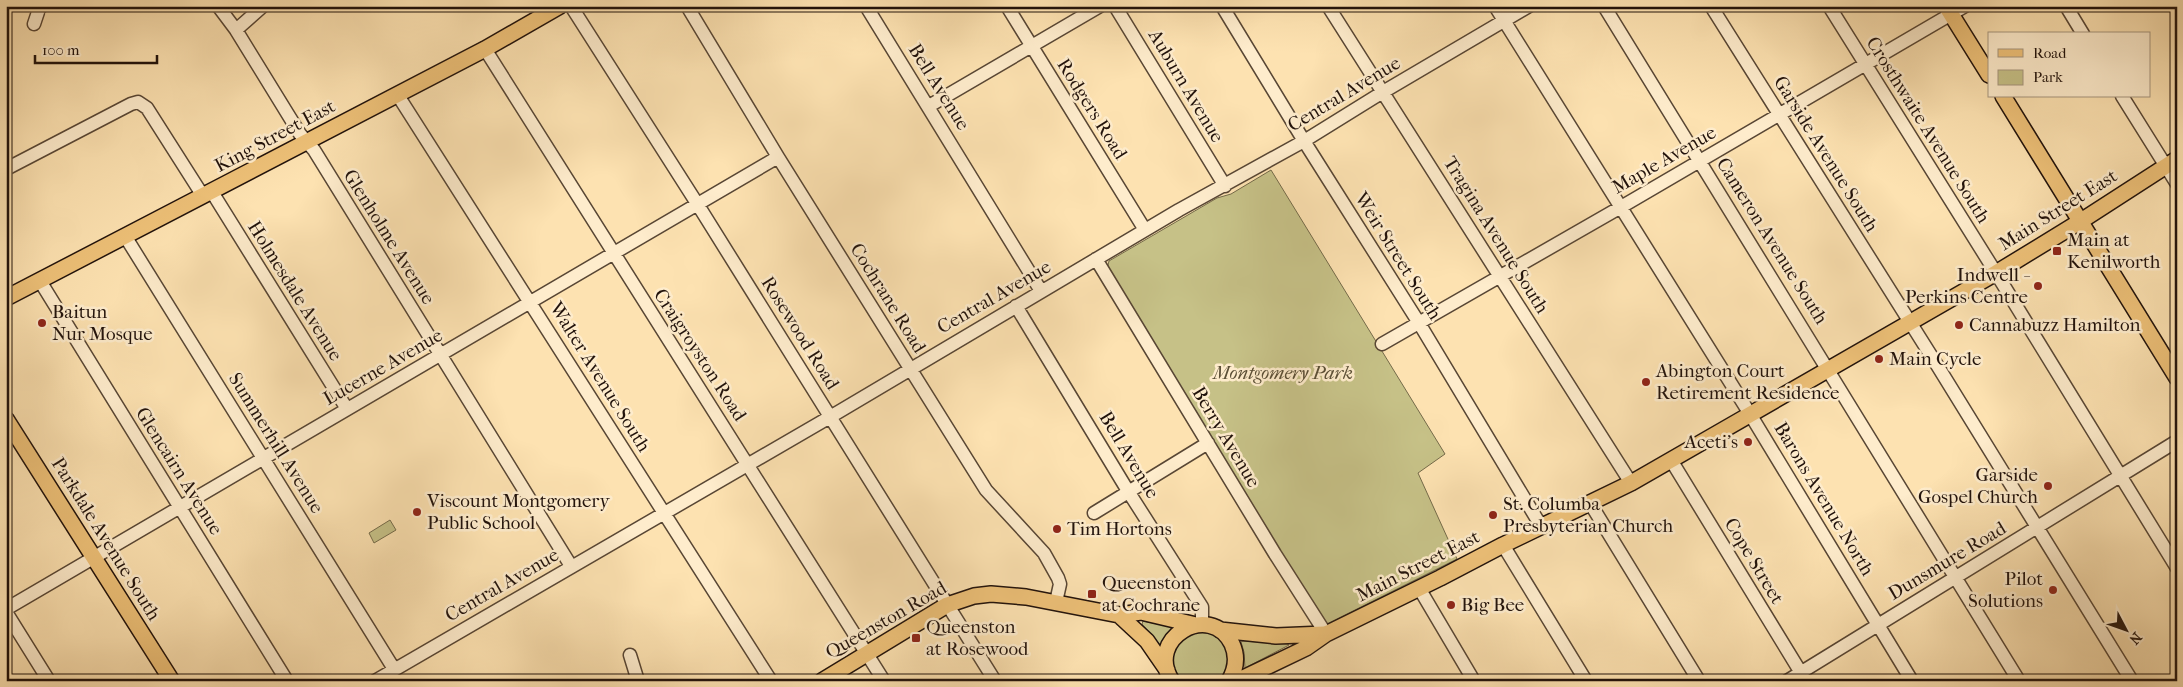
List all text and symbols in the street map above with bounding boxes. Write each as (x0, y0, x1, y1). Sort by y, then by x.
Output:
street label: Auburn Avenue (1143, 25, 1228, 146)
scale bar (35, 32, 158, 64)
legend (1988, 32, 2150, 98)
street label: Crosthwaite Avenue South (1862, 33, 1995, 228)
street label: Bell Avenue (904, 40, 974, 134)
text: 100 m (42, 41, 80, 59)
text: Road (2033, 44, 2067, 62)
street label: Central Avenue (1284, 52, 1404, 136)
street label: Rodgers Road (1052, 55, 1132, 164)
text: Park (2033, 68, 2063, 86)
street label: Garside Avenue South (1769, 72, 1883, 236)
street label: King Street East (211, 95, 339, 177)
street label: Maple Avenue (1608, 121, 1720, 199)
street label: Tragina Avenue South (1439, 152, 1553, 318)
street label: Cameron Avenue South (1712, 154, 1832, 329)
street label: Main Street East (1995, 165, 2121, 255)
street label: Glenholme Avenue (339, 166, 439, 308)
street label: Weir Street South (1349, 187, 1446, 324)
street label: Holmesdale Avenue (243, 217, 347, 365)
place label: Main at Kenilworth (2067, 229, 2161, 273)
street label: Cochrane Road (846, 239, 931, 357)
marker: Main at Kenilworth (2051, 245, 2063, 257)
street label: Central Avenue (933, 256, 1055, 338)
place label: Indwell - Perkins Centre (1905, 264, 2031, 308)
street label: Rosewood Road (756, 272, 844, 394)
marker: Indwell - Perkins Centre (2032, 280, 2044, 292)
street label: Craigroyston Road (649, 285, 751, 426)
street label: Walter Avenue South (544, 297, 655, 456)
place label: Baitun Nur Mosque (52, 301, 153, 345)
place label: Cannabuzz Hamilton (1969, 314, 2141, 336)
marker: Baitun Nur Mosque (36, 317, 48, 329)
marker: Cannabuzz Hamilton (1953, 319, 1965, 331)
street label: Lucerne Avenue (320, 324, 446, 410)
place label: Main Cycle (1889, 348, 1981, 370)
marker: Main Cycle (1873, 353, 1885, 365)
place label: Abington Court Retirement Residence (1655, 360, 1839, 404)
park label: Montgomery Park (1211, 362, 1353, 384)
street label: Summerhill Avenue (224, 369, 328, 517)
marker: Abington Court Retirement Residence (1640, 376, 1652, 388)
street label: Berry Avenue (1187, 383, 1265, 491)
street label: Glencairn Avenue (131, 403, 227, 539)
street label: Bell Avenue (1094, 408, 1164, 502)
street label: Barons Avenue North (1769, 418, 1879, 580)
place label: Aceti’s (1684, 431, 1738, 453)
marker: Aceti’s (1742, 436, 1754, 448)
street label: Parkdale Avenue South (47, 453, 165, 625)
place label: Garside Gospel Church (1918, 464, 2038, 508)
marker: Garside Gospel Church (2042, 480, 2054, 492)
place label: Viscount Montgomery Public School (426, 490, 610, 534)
place label: St. Columba Presbyterian Church (1503, 493, 1673, 537)
marker: Viscount Montgomery Public School (411, 506, 423, 518)
marker: St. Columba Presbyterian Church (1487, 509, 1499, 521)
street label: Cope Street (1720, 514, 1788, 608)
street label: Dunsmure Road (1884, 517, 2010, 605)
place label: Tim Hortons (1067, 518, 1172, 540)
marker: Tim Hortons (1051, 523, 1063, 535)
street label: Main Street East (1353, 525, 1483, 607)
street label: Central Avenue (441, 544, 563, 626)
place label: Pilot Solutions (1968, 568, 2043, 612)
place label: Queenston at Cochrane (1102, 572, 1200, 616)
street label: Queenston Road (822, 576, 951, 663)
marker: Pilot Solutions (2047, 584, 2059, 596)
marker: Queenston at Cochrane (1086, 588, 1098, 600)
place label: Big Bee (1461, 594, 1524, 616)
marker: Big Bee (1445, 599, 1457, 611)
north arrow (2100, 604, 2150, 654)
place label: Queenston at Rosewood (926, 616, 1029, 660)
text: N (2125, 629, 2145, 648)
marker: Queenston at Rosewood (910, 632, 922, 644)

